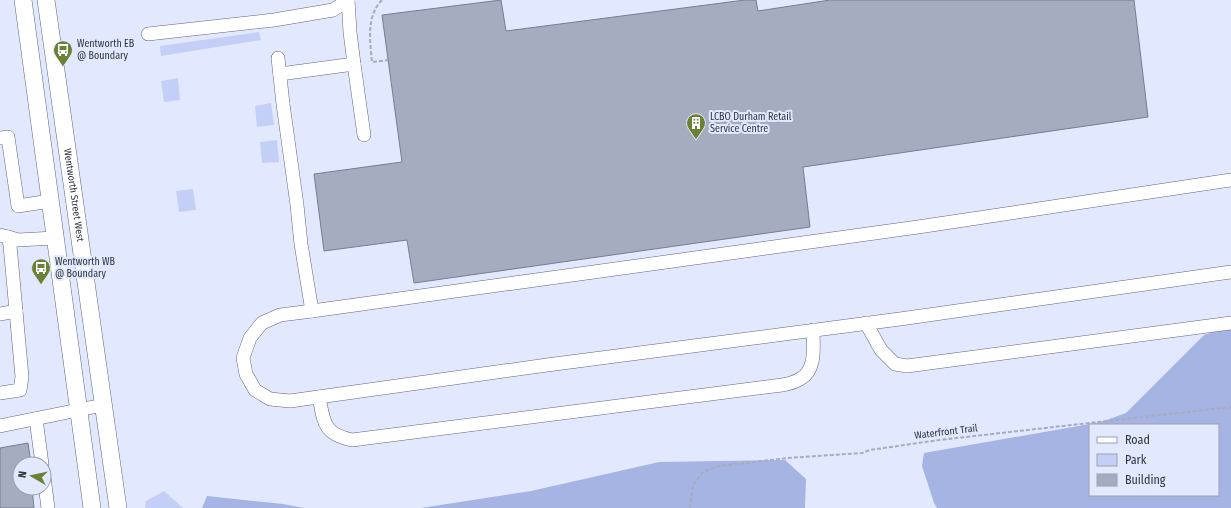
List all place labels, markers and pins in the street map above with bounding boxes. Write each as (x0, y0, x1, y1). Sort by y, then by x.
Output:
place label: Wentworth EB @ Boundary (77, 38, 135, 62)
bus stop icon: Wentworth EB @ Boundary (52, 39, 74, 67)
place label: LCBO Durham Retail Service Centre (710, 111, 792, 135)
building icon: LCBO Durham Retail Service Centre (685, 112, 707, 140)
place label: Wentworth WB @ Boundary (55, 256, 116, 280)
bus stop icon: Wentworth WB @ Boundary (30, 257, 52, 285)

